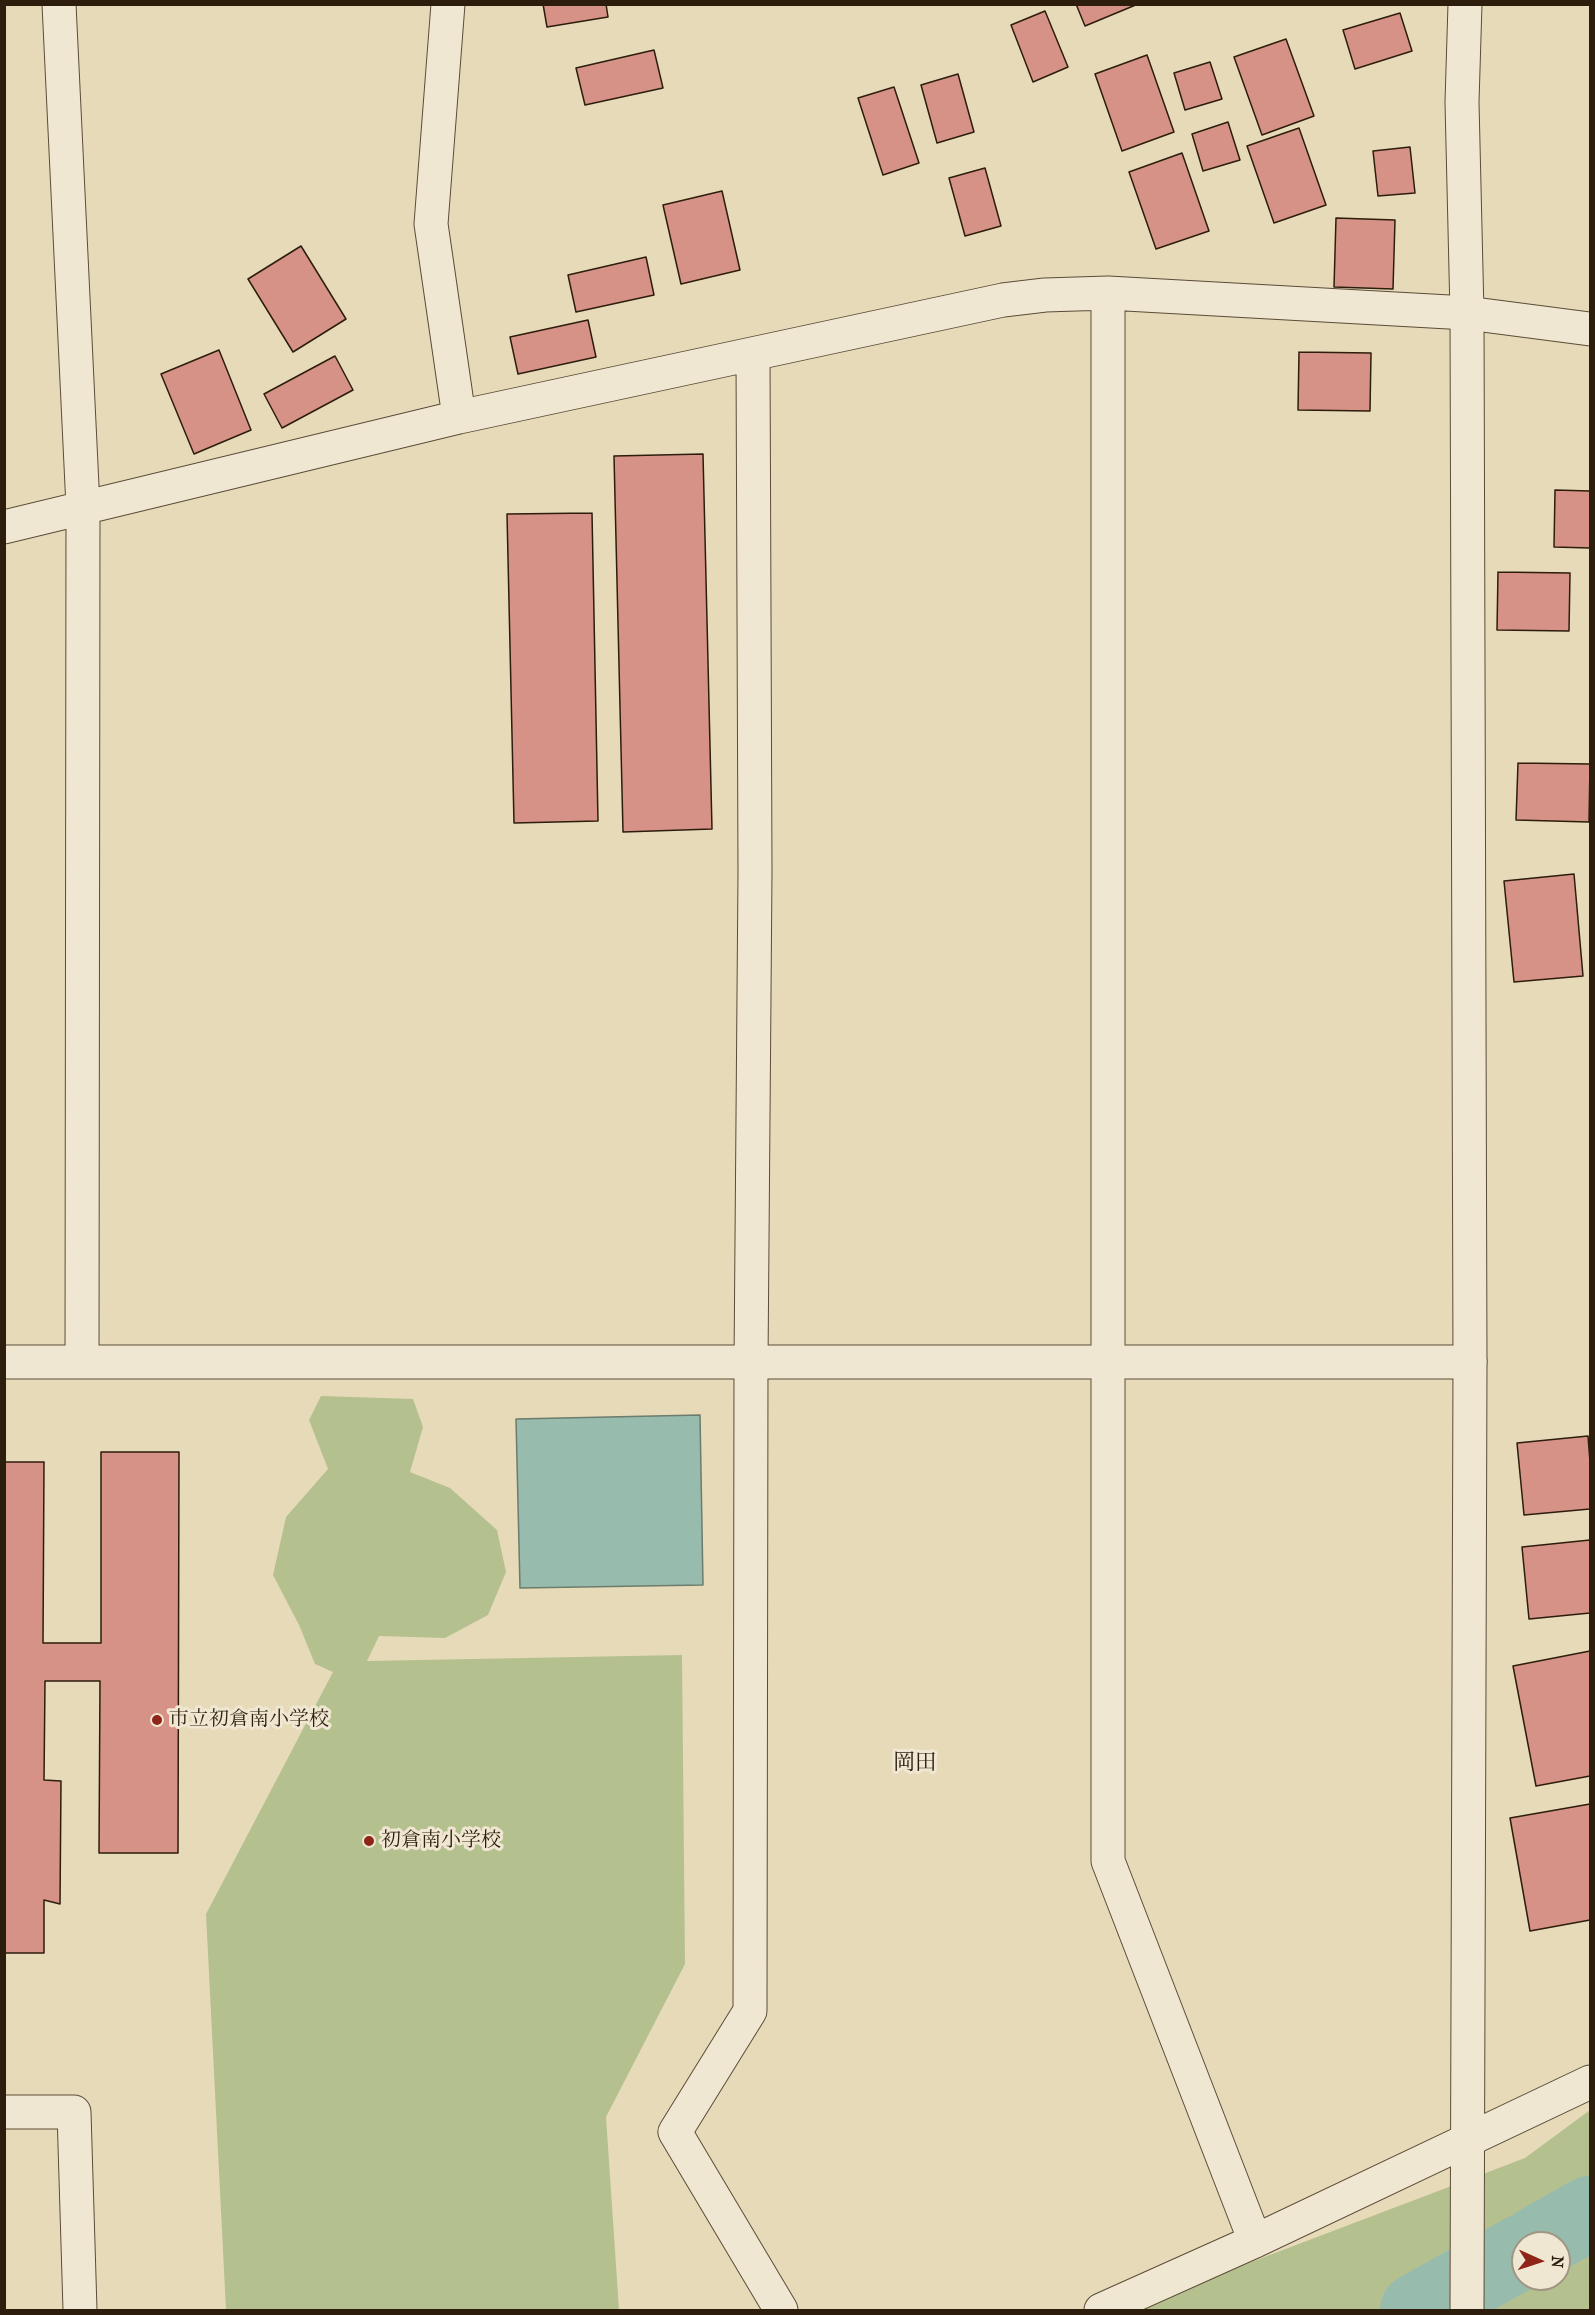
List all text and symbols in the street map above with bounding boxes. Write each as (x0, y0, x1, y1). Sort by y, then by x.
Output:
place label: 市立初倉南小学校 (169, 1708, 329, 1732)
marker: 市立初倉南小学校 (150, 1713, 164, 1727)
district label: 岡田 (893, 1751, 937, 1777)
place label: 初倉南小学校 (381, 1829, 501, 1853)
marker: 初倉南小学校 (362, 1834, 376, 1848)
north arrow (1511, 2231, 1571, 2291)
text: N (1548, 2255, 1567, 2268)

